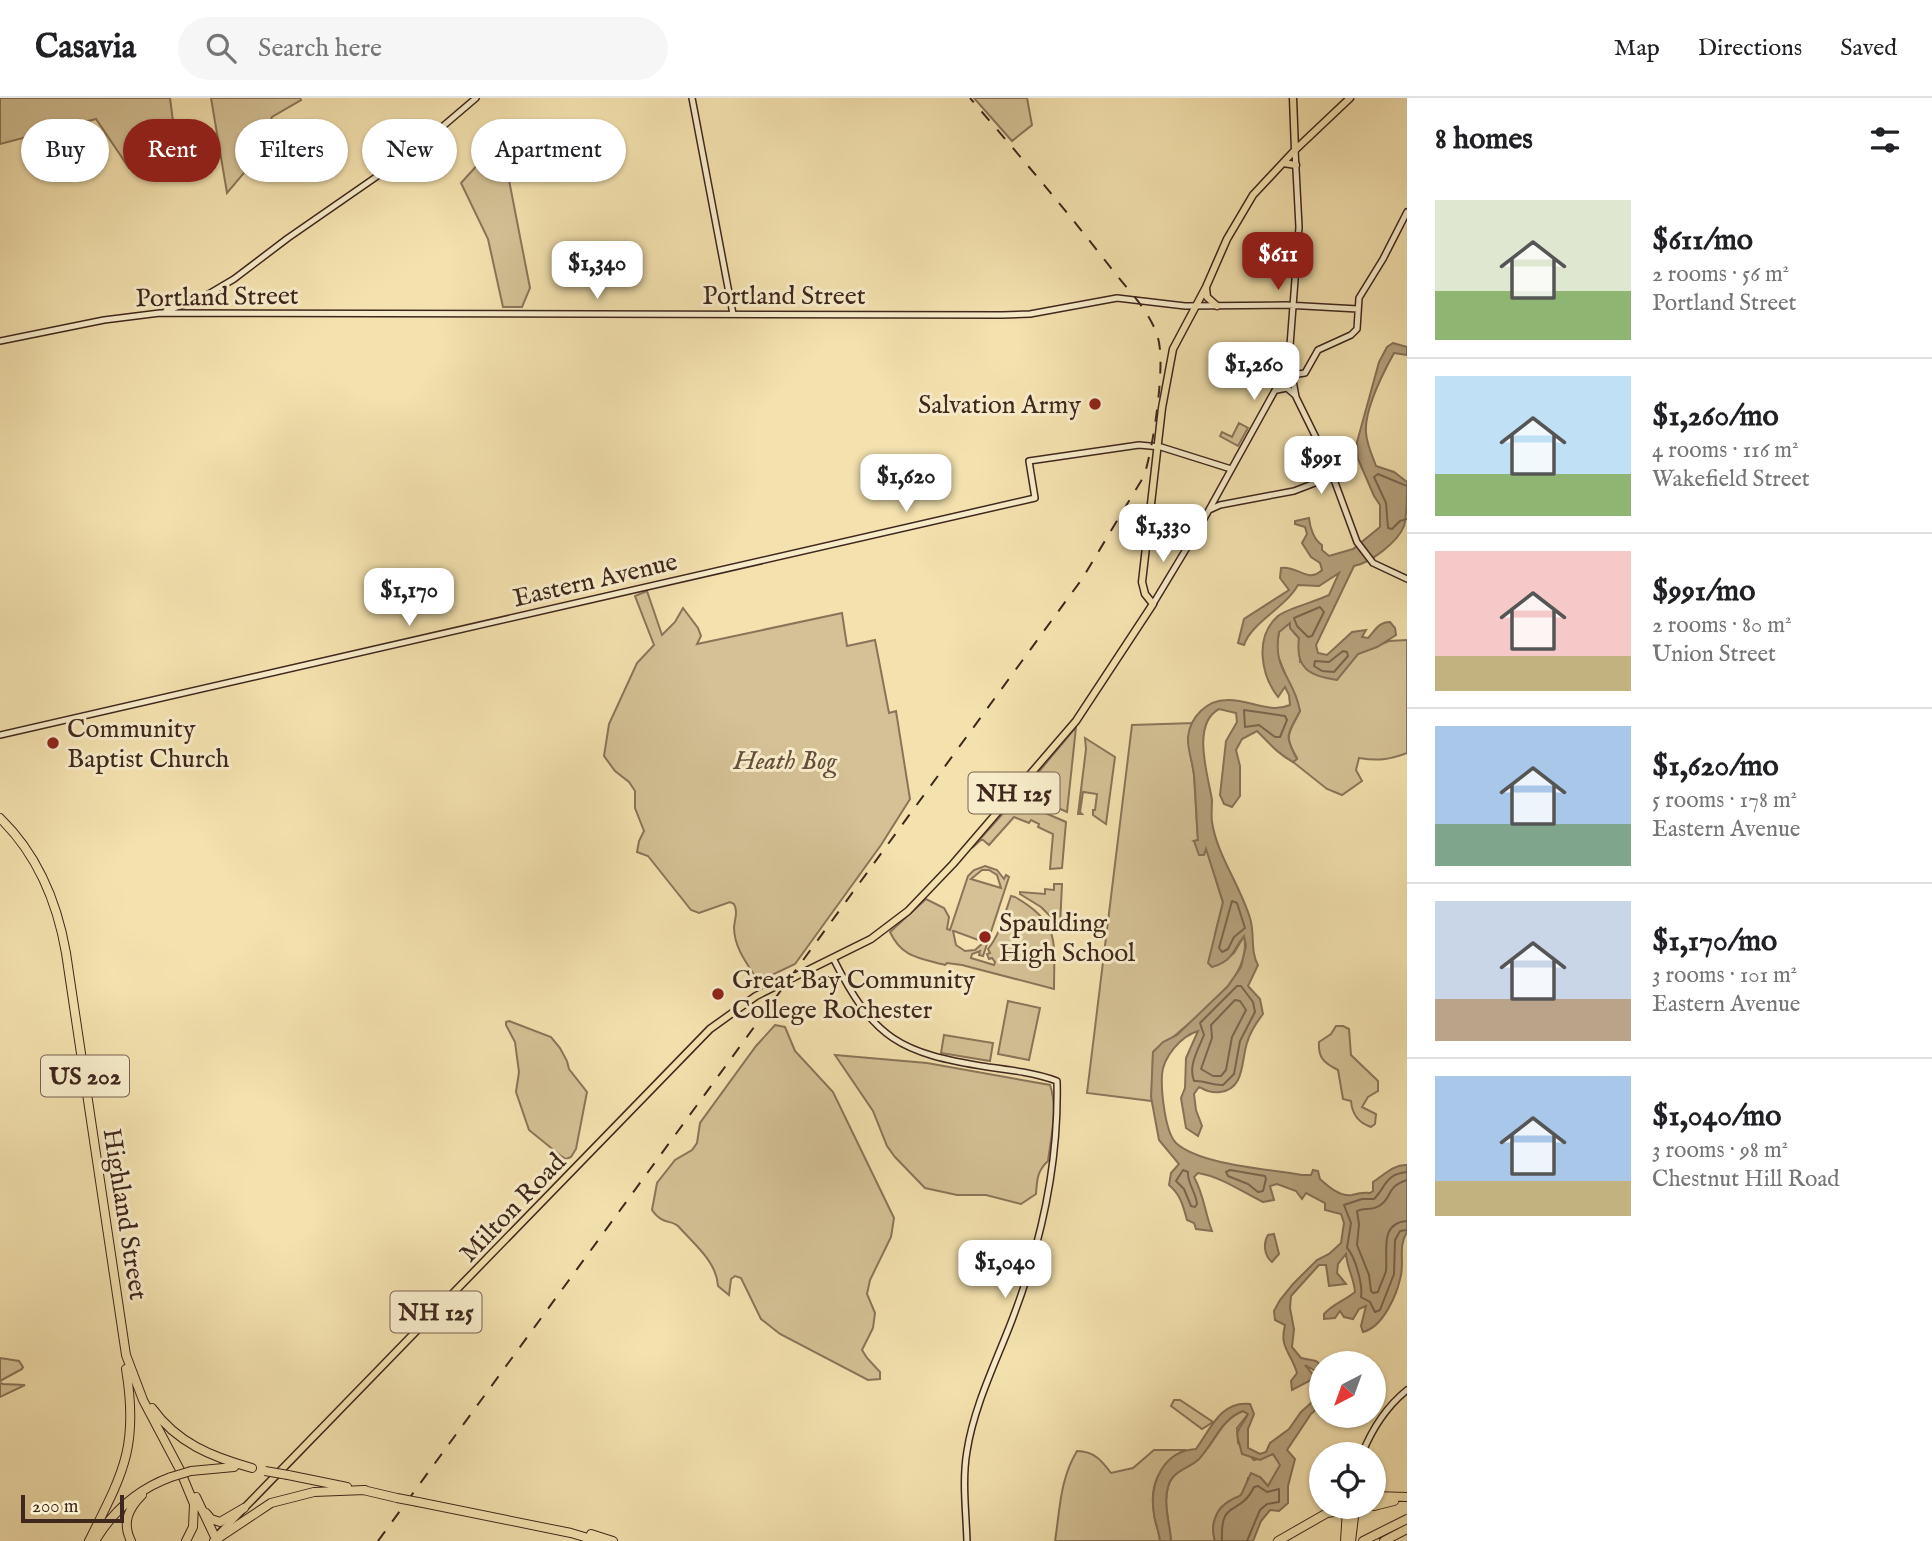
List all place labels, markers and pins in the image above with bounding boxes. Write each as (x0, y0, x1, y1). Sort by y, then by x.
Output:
pin: $611 (1237, 232, 1319, 292)
pin: $1,340 (540, 242, 654, 301)
pin: $1,260 (1197, 342, 1311, 402)
place label: Salvation Army (918, 389, 1081, 422)
marker: Salvation Army (1087, 396, 1103, 412)
pin: $991 (1280, 436, 1362, 496)
pin: $1,620 (849, 454, 963, 514)
pin: $1,330 (1106, 504, 1220, 564)
pin: $1,170 (352, 568, 466, 628)
place label: Community Baptist Church (67, 713, 230, 776)
marker: Community Baptist Church (45, 735, 61, 751)
place label: Spaulding High School (999, 907, 1136, 970)
marker: Spaulding High School (977, 929, 993, 945)
place label: Great Bay Community College Rochester (732, 964, 975, 1027)
marker: Great Bay Community College Rochester (710, 986, 726, 1002)
pin: $1,040 (948, 1240, 1062, 1300)

